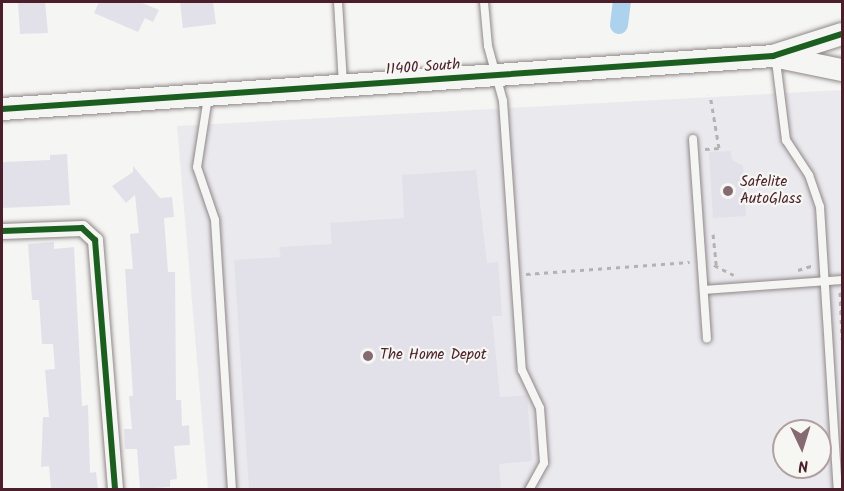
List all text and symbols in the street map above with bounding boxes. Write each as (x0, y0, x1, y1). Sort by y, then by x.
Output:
street label: 11400 South (385, 56, 461, 80)
place label: Safelite AutoGlass (740, 173, 802, 208)
marker: Safelite AutoGlass (721, 184, 735, 198)
place label: The Home Depot (380, 347, 487, 365)
marker: The Home Depot (361, 349, 375, 363)
north arrow (772, 419, 832, 479)
text: N (797, 453, 809, 478)

